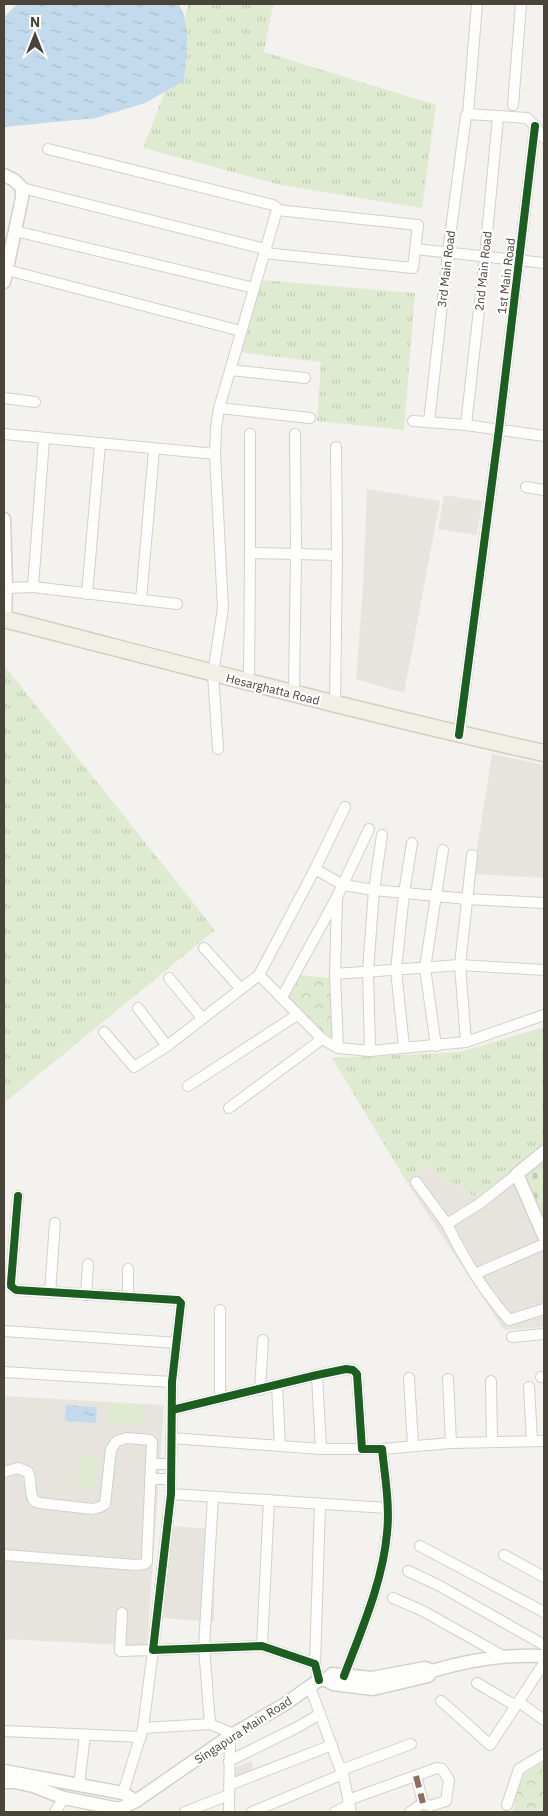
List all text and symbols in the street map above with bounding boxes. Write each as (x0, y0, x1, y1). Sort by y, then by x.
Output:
north arrow (10, 10, 60, 60)
text: N (30, 13, 40, 31)
street label: 3rd Main Road (434, 230, 458, 308)
street label: 2nd Main Road (471, 230, 495, 312)
street label: 1st Main Road (494, 237, 518, 315)
street label: Hesarghatta Road (225, 670, 321, 708)
street label: Singapura Main Road (191, 1693, 295, 1767)

